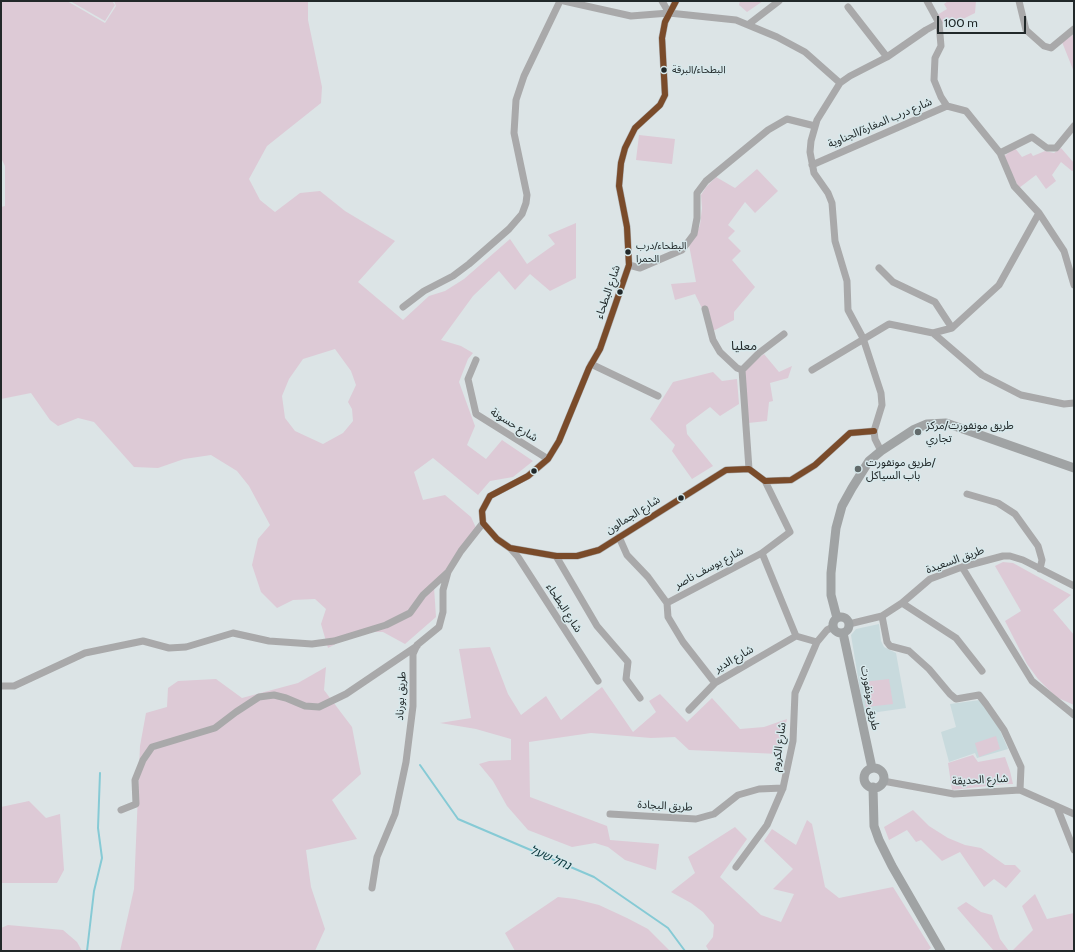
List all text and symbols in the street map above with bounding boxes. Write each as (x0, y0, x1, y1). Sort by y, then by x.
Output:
scale bar (939, 8, 1028, 34)
text: 100 m (944, 15, 978, 30)
place label: البطحاء/البرقة (672, 64, 726, 76)
marker: البطحاء/البرقة (659, 65, 669, 75)
street label: شارع درب المغارة/الجناوية (826, 95, 934, 151)
place label: البطحاء/درب الحمرا (636, 240, 686, 264)
marker: البطحاء/درب الحمرا (623, 247, 633, 257)
street label: شارع البطحاء (593, 264, 623, 320)
unlabelled marker (615, 287, 625, 297)
district label: معليا (731, 338, 757, 354)
street label: شارع حسونة (488, 405, 540, 445)
place label: طريق مونفورت/مركز تجاري (926, 419, 1014, 445)
marker: طريق مونفورت/مركز تجاري (913, 427, 923, 437)
place label: طريق مونفورت/ باب السياكل (866, 456, 935, 482)
marker: طريق مونفورت/ باب السياكل (853, 464, 863, 474)
unlabelled marker (529, 466, 539, 476)
street label: شارع الجمالون (603, 493, 663, 537)
unlabelled marker (676, 493, 686, 503)
street label: طريق السعيدة (924, 543, 986, 577)
street label: شارع يوسف ناصر (672, 544, 746, 592)
street label: شارع البطحاء (543, 581, 585, 635)
street label: شارع الدير (712, 643, 756, 675)
street label: طريق مونفورت (858, 665, 882, 731)
street label: طريق بورناد (393, 671, 409, 721)
street label: شارع الكروم (769, 722, 789, 772)
street label: شارع الحديقة (952, 772, 1008, 788)
street label: طريق البجادة (637, 798, 693, 814)
water label: נחל שעל (527, 843, 573, 873)

